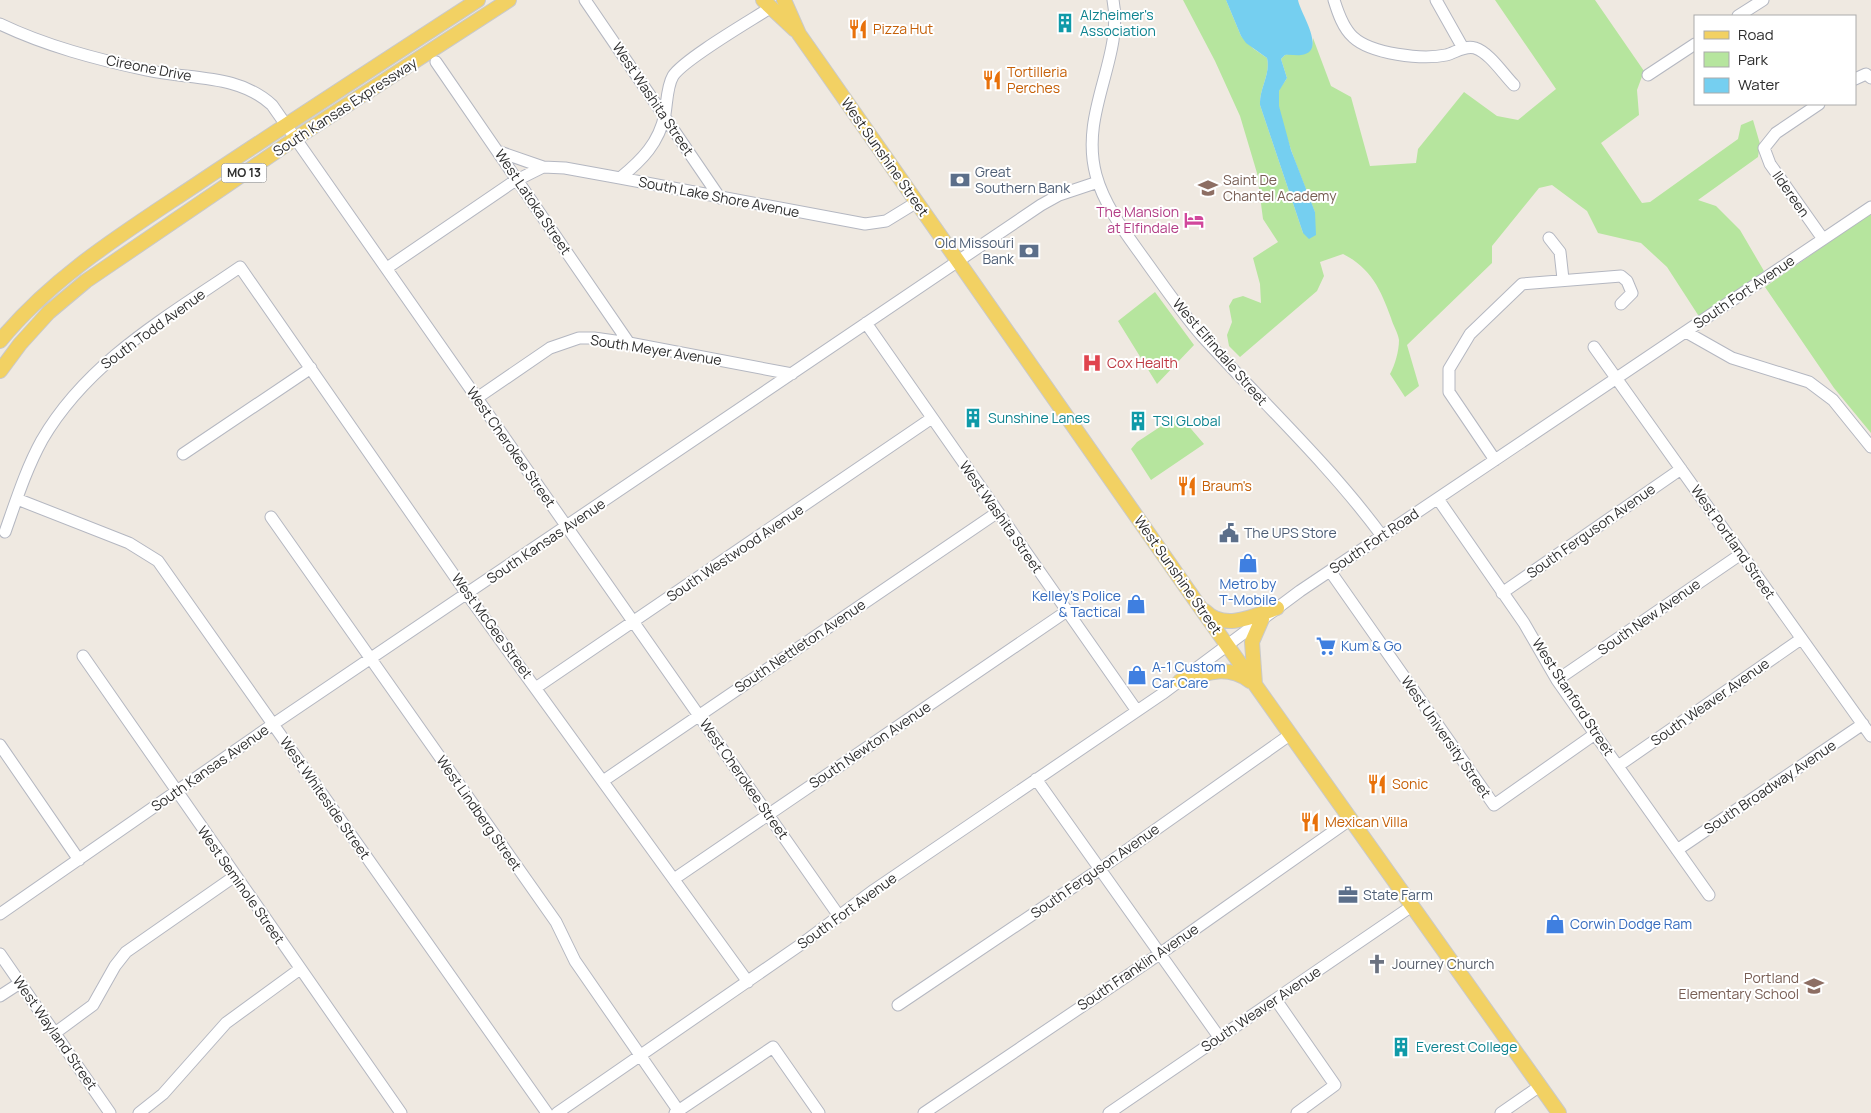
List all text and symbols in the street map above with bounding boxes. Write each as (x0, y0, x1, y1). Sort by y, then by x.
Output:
place label: Alzheimer's Association (1080, 5, 1156, 40)
building icon: Alzheimer's Association (1054, 12, 1076, 34)
legend (1694, 15, 1856, 105)
restaurant icon: Pizza Hut (847, 18, 869, 40)
place label: Pizza Hut (873, 19, 934, 38)
text: Road (1738, 24, 1774, 45)
street label: West Washita Street (608, 38, 699, 159)
text: Park (1738, 49, 1768, 70)
street label: Cireone Drive (105, 50, 193, 85)
street label: South Kansas Expressway (269, 53, 421, 160)
place label: Tortilleria Perches (1007, 62, 1067, 97)
restaurant icon: Tortilleria Perches (981, 69, 1003, 91)
text: Water (1738, 74, 1780, 95)
street label: West Sunshine Street (837, 94, 934, 220)
street label: West Latoka Street (491, 145, 576, 258)
place label: Great Southern Bank (975, 162, 1071, 197)
road number: MO 13 (222, 164, 266, 182)
street label: Ildereen (1769, 167, 1814, 221)
bank icon: Great Southern Bank (949, 169, 971, 191)
place label: Saint De Chantel Academy (1223, 170, 1337, 205)
street label: South Lake Shore Avenue (637, 172, 801, 221)
school or university icon: Saint De Chantel Academy (1197, 177, 1219, 199)
place label: The Mansion at Elfindale (1096, 202, 1179, 237)
hotel icon: The Mansion at Elfindale (1183, 209, 1205, 231)
place label: Old Missouri Bank (935, 233, 1015, 268)
bank icon: Old Missouri Bank (1018, 240, 1040, 262)
street label: South Fort Avenue (1689, 251, 1798, 333)
street label: South Todd Avenue (97, 284, 209, 373)
street label: West Elfindale Street (1169, 294, 1272, 409)
street label: South Meyer Avenue (589, 330, 723, 369)
hospital icon: Cox Health (1081, 352, 1103, 374)
place label: Cox Health (1107, 353, 1178, 372)
street label: West Cherokee Street (463, 383, 560, 511)
building icon: Sunshine Lanes (962, 407, 984, 429)
place label: Sunshine Lanes (988, 408, 1090, 427)
building icon: TSI GLobal (1127, 410, 1149, 432)
place label: TSI GLobal (1153, 411, 1221, 430)
street label: West Washita Street (956, 457, 1047, 577)
restaurant icon: Braum's (1176, 475, 1198, 497)
place label: Braum's (1202, 476, 1252, 495)
street label: South Ferguson Avenue (1523, 479, 1659, 582)
street label: West Portland Street (1687, 481, 1780, 603)
street label: South Kansas Avenue (483, 494, 609, 587)
street label: South Westwood Avenue (663, 500, 807, 606)
street label: South Fort Road (1325, 504, 1422, 577)
street label: West Sunshine Street (1130, 512, 1227, 638)
public building icon: The UPS Store (1218, 522, 1240, 544)
place label: The UPS Store (1244, 523, 1337, 542)
shop icon: Metro by T-Mobile (1237, 552, 1259, 574)
street label: West McGee Street (448, 569, 537, 683)
place label: Metro by T-Mobile (1219, 574, 1277, 609)
street label: South New Avenue (1594, 574, 1704, 659)
place label: Kelley's Police & Tactical (1032, 586, 1121, 621)
shop icon: Kelley's Police & Tactical (1125, 593, 1147, 615)
street label: South Nettleton Avenue (730, 595, 869, 697)
street label: West Stanford Street (1528, 634, 1619, 760)
supermarket icon: Kum & Go (1315, 635, 1337, 657)
place label: Kum & Go (1341, 636, 1402, 655)
street label: South Weaver Avenue (1647, 654, 1773, 750)
place label: A-1 Custom Car Care (1152, 657, 1226, 692)
shop icon: A-1 Custom Car Care (1126, 664, 1148, 686)
street label: West University Street (1397, 672, 1496, 802)
street label: South Newton Avenue (805, 697, 934, 792)
street label: West Cherokee Street (696, 715, 793, 843)
street label: South Kansas Avenue (147, 720, 272, 815)
street label: West Whiteside Street (276, 733, 375, 863)
street label: South Broadway Avenue (1700, 735, 1840, 838)
street label: West Lindberg Street (432, 751, 527, 874)
restaurant icon: Sonic (1366, 773, 1388, 795)
place label: Sonic (1392, 774, 1428, 793)
restaurant icon: Mexican Villa (1299, 811, 1321, 833)
place label: Mexican Villa (1325, 812, 1408, 831)
street label: South Ferguson Avenue (1027, 819, 1163, 922)
street label: West Seminole Street (194, 822, 290, 948)
street label: South Fort Avenue (793, 868, 900, 953)
office icon: State Farm (1337, 884, 1359, 906)
place label: State Farm (1363, 885, 1433, 904)
shop icon: Corwin Dodge Ram (1544, 913, 1566, 935)
place label: Corwin Dodge Ram (1570, 914, 1692, 933)
street label: South Franklin Avenue (1073, 919, 1202, 1014)
church icon: Journey Church (1366, 953, 1388, 975)
place label: Journey Church (1392, 954, 1494, 973)
street label: South Weaver Avenue (1197, 961, 1324, 1056)
place label: Portland Elementary School (1679, 968, 1799, 1003)
street label: West Wayland Street (9, 972, 102, 1094)
school or university icon: Portland Elementary School (1803, 975, 1825, 997)
building icon: Everest College (1390, 1036, 1412, 1058)
place label: Everest College (1416, 1037, 1517, 1056)

